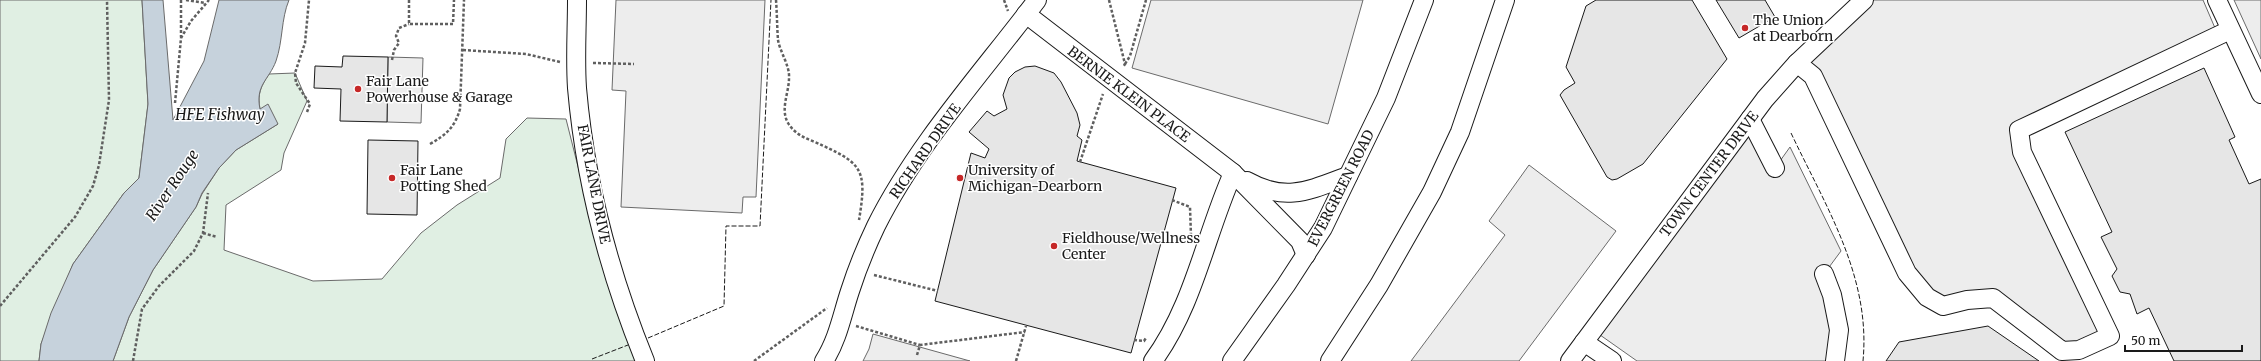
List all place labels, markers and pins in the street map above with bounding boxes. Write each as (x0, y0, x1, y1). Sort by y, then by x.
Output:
place label: The Union at Dearborn (1753, 11, 1833, 45)
marker: The Union at Dearborn (1740, 23, 1750, 33)
place label: Fair Lane Powerhouse & Garage (366, 72, 512, 106)
marker: Fair Lane Powerhouse & Garage (353, 84, 363, 94)
place label: Fair Lane Potting Shed (400, 161, 487, 195)
place label: University of Michigan-Dearborn (968, 161, 1102, 195)
marker: Fair Lane Potting Shed (387, 173, 397, 183)
marker: University of Michigan-Dearborn (955, 173, 965, 183)
place label: Fieldhouse/Wellness Center (1062, 229, 1200, 263)
marker: Fieldhouse/Wellness Center (1049, 241, 1059, 251)

